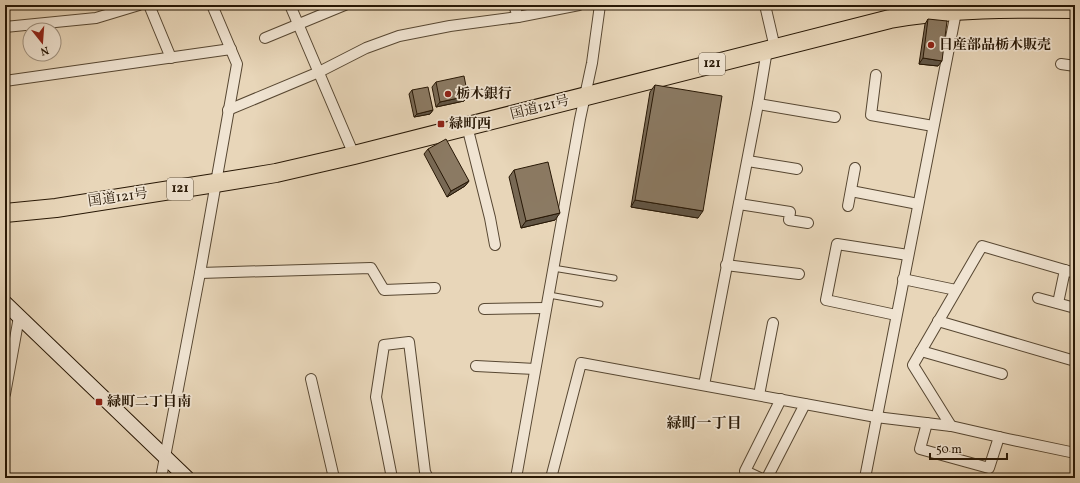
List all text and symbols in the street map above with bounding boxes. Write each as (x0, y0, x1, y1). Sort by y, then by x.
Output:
north arrow (22, 22, 62, 62)
place label: 日産部品栃木販売 (939, 36, 1051, 55)
marker: 日産部品栃木販売 (926, 40, 936, 50)
text: N (38, 42, 51, 58)
road number: 121 (699, 53, 725, 75)
place label: 栃木銀行 (456, 85, 512, 104)
marker: 栃木銀行 (443, 89, 453, 99)
street label: 国道121号 (508, 91, 572, 125)
place label: 緑町西 (449, 115, 491, 134)
marker: 緑町西 (436, 119, 446, 129)
road number: 121 (167, 178, 193, 200)
street label: 国道121号 (87, 184, 149, 212)
place label: 緑町二丁目南 (107, 393, 191, 412)
marker: 緑町二丁目南 (94, 397, 104, 407)
district label: 緑町一丁目 (666, 414, 742, 435)
scale bar (930, 435, 1007, 461)
text: 50 m (936, 442, 962, 458)

